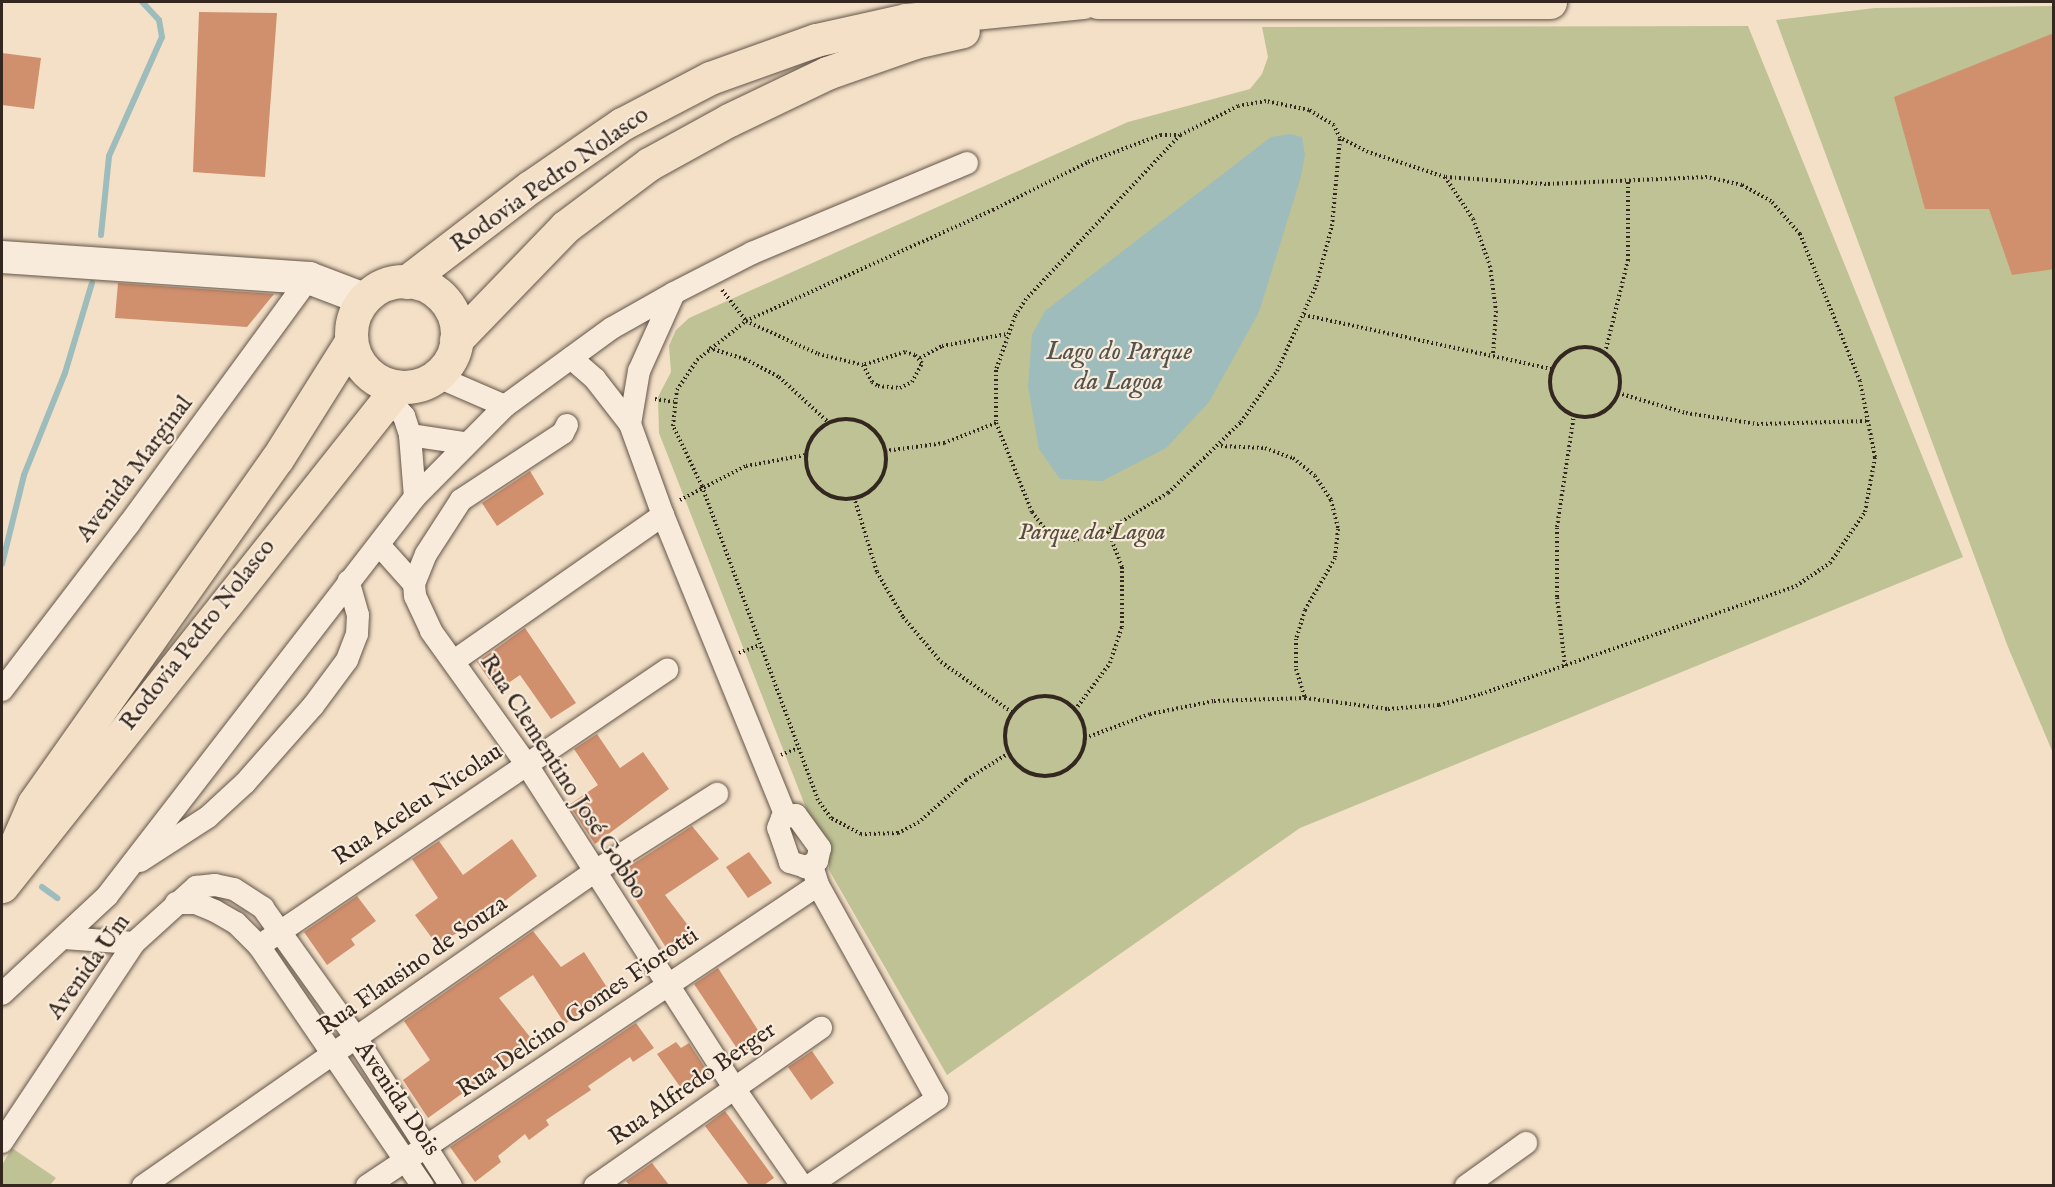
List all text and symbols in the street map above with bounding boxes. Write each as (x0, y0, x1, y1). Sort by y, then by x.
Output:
street label: Rodovia Pedro Nolasco (445, 101, 655, 259)
water label: Lago do Parque da Lagoa (1046, 336, 1192, 398)
street label: Avenida Marginal (71, 390, 199, 548)
park label: Parque da Lagoa (1018, 519, 1166, 547)
street label: Rodovia Pedro Nolasco (114, 533, 282, 737)
street label: Rua Clementino José Gobbo (473, 649, 653, 905)
street label: Rua Aceleu Nicolau (328, 738, 508, 872)
street label: Rua Flausino de Souza (313, 890, 513, 1042)
street label: Avenida Um (41, 909, 137, 1025)
street label: Rua Delcino Gomes Fiorotti (452, 921, 704, 1105)
street label: Rua Alfredo Berger (604, 1016, 782, 1152)
street label: Avenida Dois (348, 1036, 446, 1162)

